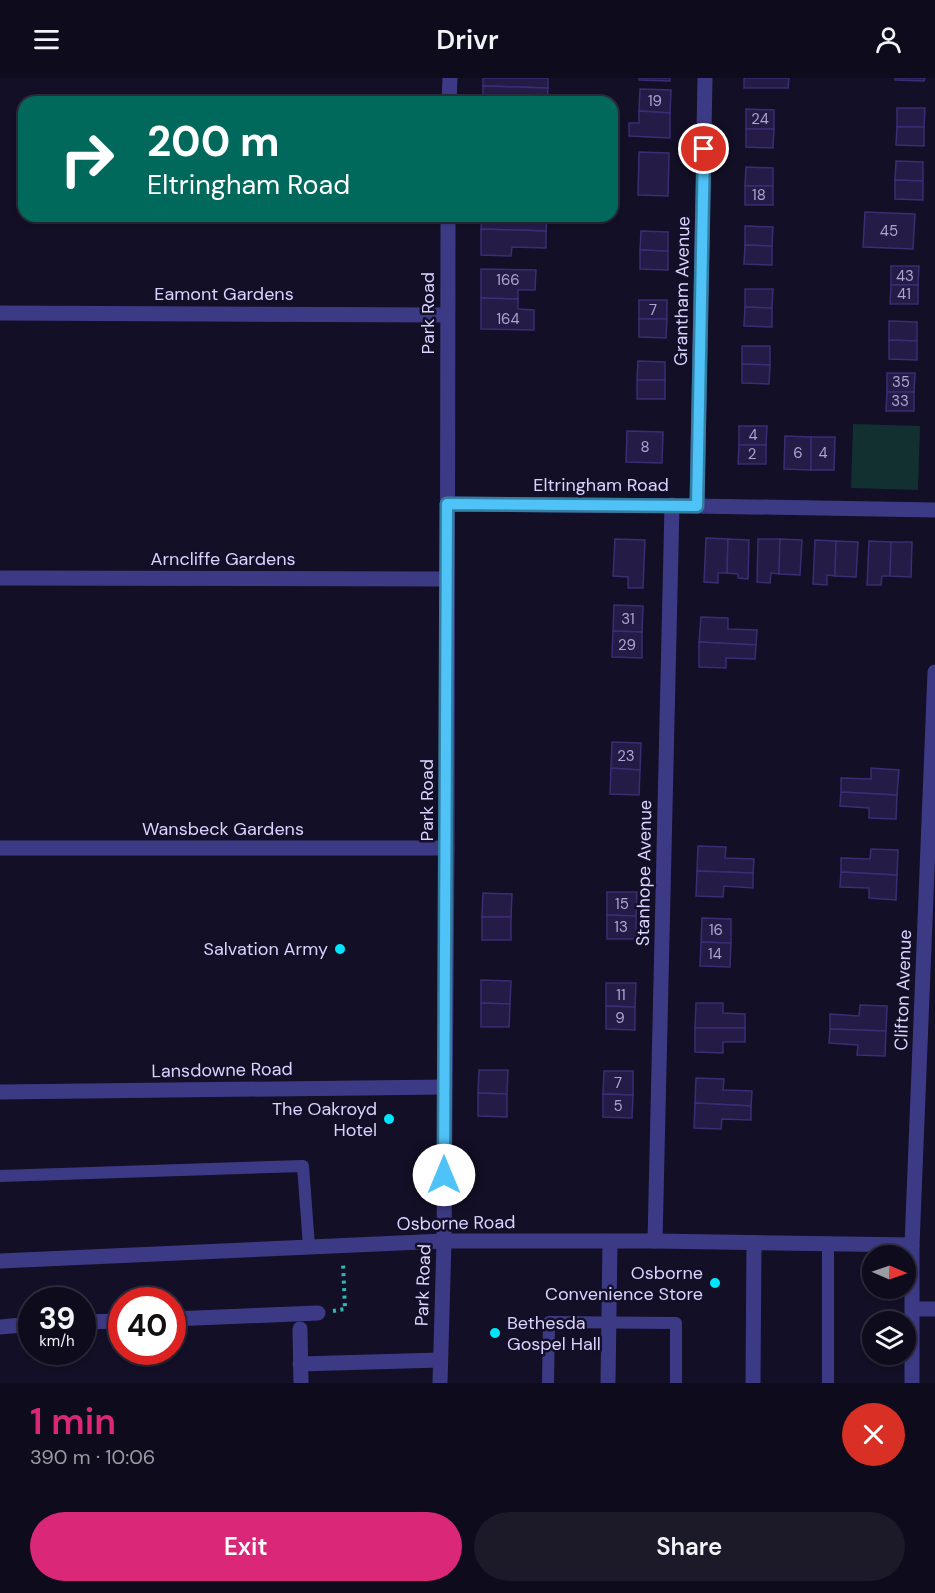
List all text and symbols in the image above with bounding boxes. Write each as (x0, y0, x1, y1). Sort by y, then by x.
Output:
text: Drivr (436, 22, 499, 57)
icon: menu (30, 23, 63, 56)
icon: person (872, 23, 905, 56)
house number: 19 (648, 91, 662, 111)
house number: 24 (751, 109, 769, 129)
text: 200 m (147, 114, 280, 169)
icon: right (48, 120, 126, 198)
pin (678, 123, 729, 174)
icon: arrive (687, 132, 720, 165)
text: Eltringham Road (147, 167, 350, 202)
house number: 18 (752, 185, 766, 205)
street label: Grantham Avenue (669, 216, 695, 366)
house number: 45 (880, 221, 898, 241)
house number: 43 (896, 266, 914, 286)
house number: 166 (496, 270, 520, 290)
street label: Park Road (416, 272, 440, 354)
street label: Eamont Gardens (154, 282, 294, 306)
house number: 41 (897, 284, 911, 304)
house number: 7 (649, 300, 657, 320)
house number: 164 (496, 309, 520, 329)
house number: 35 (892, 372, 910, 392)
house number: 33 (891, 391, 909, 411)
house number: 4 (748, 425, 758, 445)
house number: 8 (640, 437, 650, 457)
house number: 6 (793, 443, 803, 463)
house number: 4 (818, 443, 828, 463)
house number: 2 (748, 444, 756, 464)
street label: Eltringham Road (533, 473, 669, 497)
street label: Arncliffe Gardens (150, 547, 296, 571)
house number: 31 (621, 609, 635, 629)
house number: 29 (618, 635, 636, 655)
house number: 23 (617, 746, 635, 766)
street label: Park Road (415, 759, 439, 841)
street label: Stanhope Avenue (631, 800, 657, 946)
street label: Wansbeck Gardens (142, 817, 304, 841)
house number: 15 (615, 894, 629, 914)
house number: 13 (614, 917, 628, 937)
house number: 16 (709, 920, 723, 940)
street label: Clifton Avenue (889, 929, 917, 1051)
place label: Salvation Army (204, 937, 328, 961)
marker: Salvation Army (333, 942, 347, 956)
house number: 14 (708, 944, 722, 964)
house number: 11 (616, 985, 626, 1005)
house number: 9 (615, 1008, 625, 1028)
street label: Lansdowne Road (151, 1057, 293, 1083)
house number: 7 (614, 1073, 622, 1093)
house number: 5 (613, 1096, 623, 1116)
place label: The Oakroyd Hotel (272, 1097, 377, 1142)
marker: The Oakroyd Hotel (382, 1112, 396, 1126)
position arrow (412, 1143, 476, 1207)
street label: Osborne Road (396, 1210, 516, 1236)
street label: Park Road (410, 1243, 436, 1327)
north arrow (862, 1245, 916, 1299)
map controls (862, 1245, 916, 1365)
place label: Osborne Convenience Store (545, 1261, 703, 1306)
marker: Osborne Convenience Store (708, 1276, 722, 1290)
speed limit sign: 40 (108, 1287, 186, 1365)
text: 39 (39, 1299, 75, 1338)
place label: Bethesda Gospel Hall (507, 1311, 601, 1356)
button: layers (862, 1311, 916, 1365)
marker: Bethesda Gospel Hall (488, 1326, 502, 1340)
text: km/h (39, 1331, 75, 1351)
text: 1 min (30, 1398, 116, 1445)
button: close (842, 1403, 905, 1466)
text: 390 m · 10:06 (30, 1444, 155, 1470)
button: Exit (30, 1512, 462, 1581)
button: Share (474, 1512, 905, 1581)

